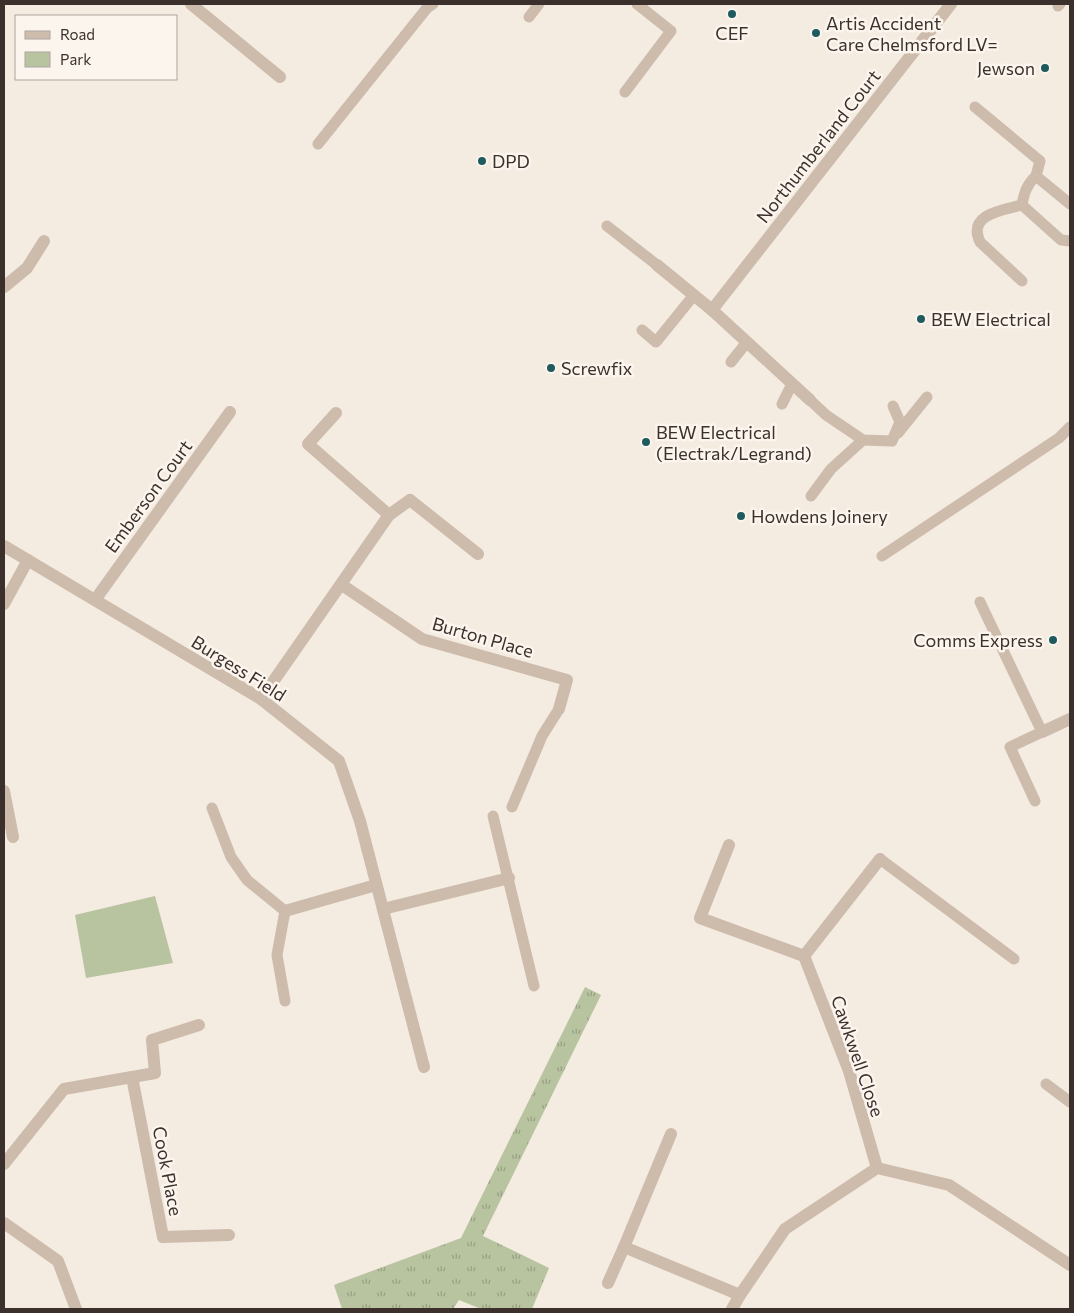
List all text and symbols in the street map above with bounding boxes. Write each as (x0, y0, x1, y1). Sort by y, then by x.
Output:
marker: CEF (726, 8, 738, 20)
place label: Artis Accident Care Chelmsford LV= (826, 12, 998, 55)
legend (15, 15, 178, 80)
place label: CEF (715, 22, 749, 44)
text: Road (60, 25, 95, 43)
marker: Artis Accident Care Chelmsford LV= (810, 27, 822, 39)
text: Park (60, 50, 91, 68)
place label: Jewson (977, 57, 1035, 79)
marker: Jewson (1039, 62, 1051, 74)
street label: Northumberland Court (751, 65, 885, 227)
place label: DPD (492, 150, 530, 172)
marker: DPD (476, 155, 488, 167)
place label: BEW Electrical (931, 308, 1051, 330)
marker: BEW Electrical (915, 313, 927, 325)
place label: Screwfix (561, 357, 633, 379)
marker: Screwfix (545, 362, 557, 374)
place label: BEW Electrical (Electrak/Legrand) (656, 421, 812, 464)
street label: Emberson Court (100, 435, 196, 557)
marker: BEW Electrical (Electrak/Legrand) (640, 436, 652, 448)
place label: Howdens Joinery (751, 505, 888, 527)
marker: Howdens Joinery (735, 510, 747, 522)
street label: Burton Place (430, 612, 536, 662)
place label: Comms Express (913, 629, 1043, 651)
street label: Burgess Field (188, 630, 290, 706)
marker: Comms Express (1047, 634, 1059, 646)
street label: Cawkwell Close (827, 992, 889, 1120)
street label: Cook Place (149, 1124, 187, 1218)

